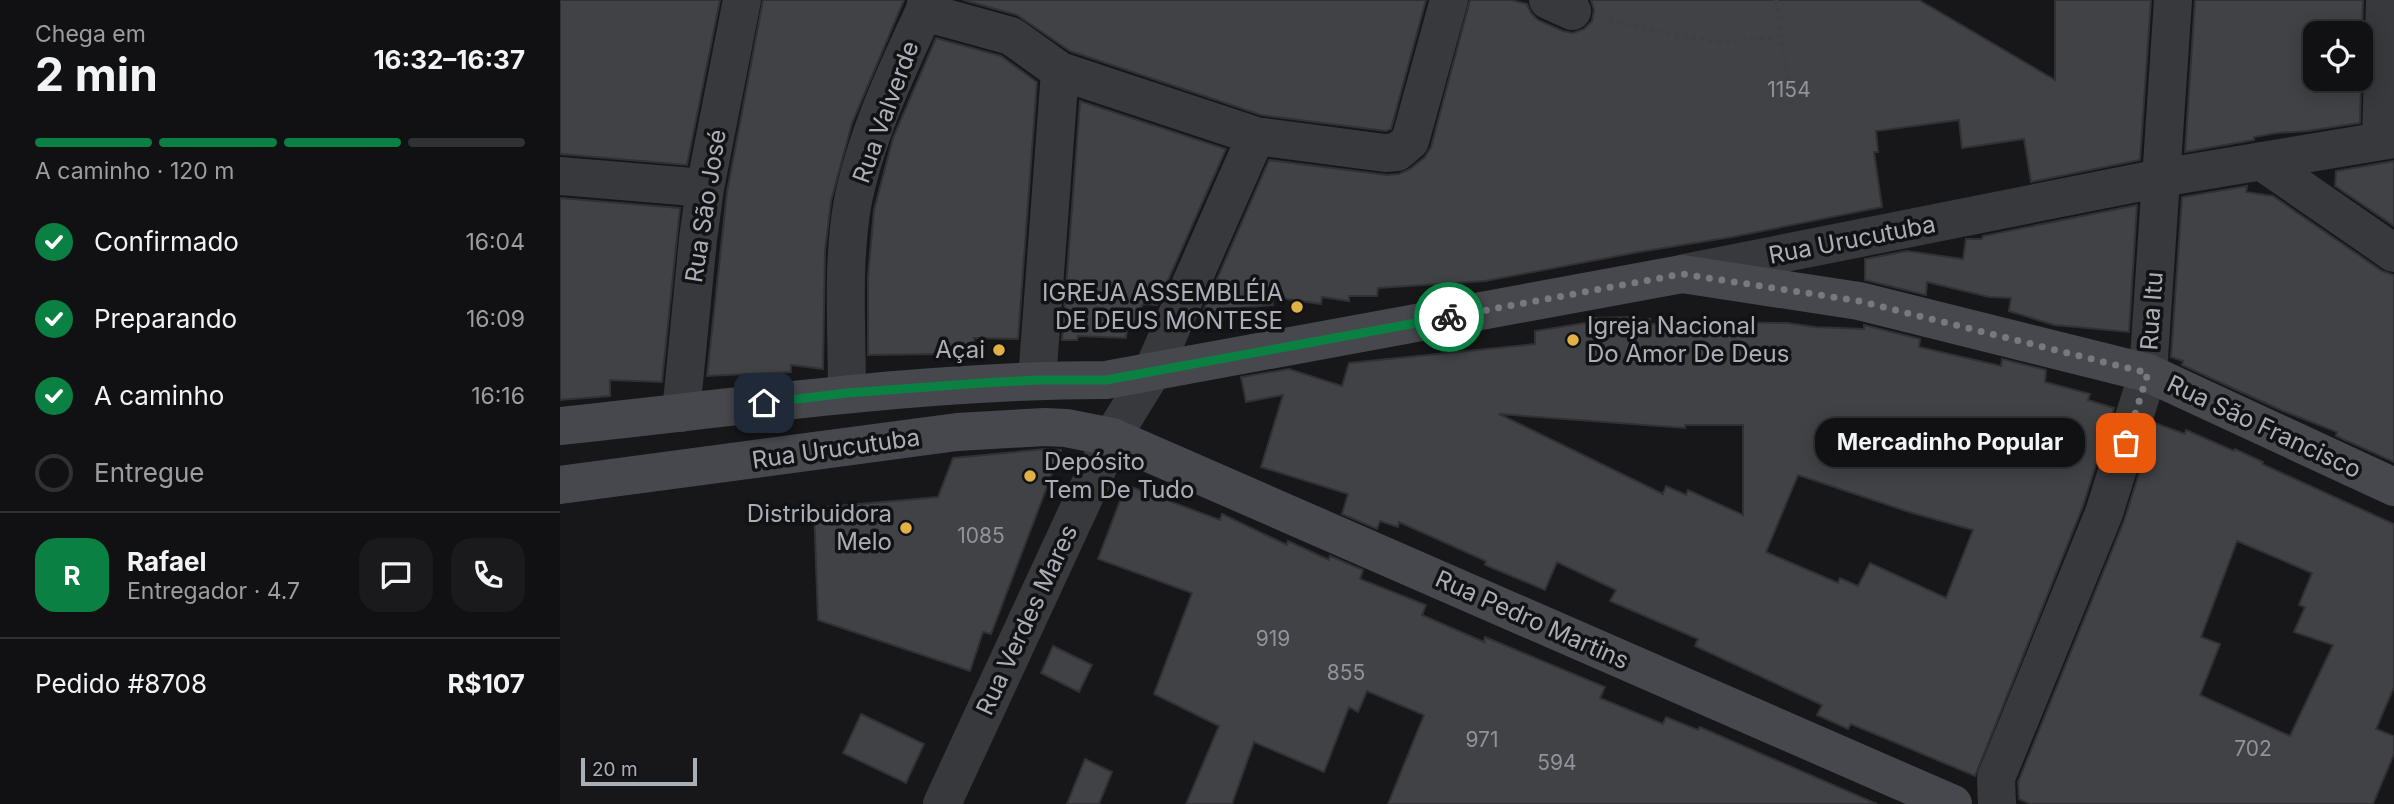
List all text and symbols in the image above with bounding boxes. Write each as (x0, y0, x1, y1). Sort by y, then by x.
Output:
text: Chega em (35, 20, 146, 48)
map controls (2303, 21, 2373, 91)
button: locate (2303, 21, 2373, 91)
street label: Rua Valverde (846, 37, 925, 187)
text: 16:32–16:37 (373, 44, 525, 75)
text: 2 min (35, 46, 158, 102)
house number: 1154 (1767, 77, 1811, 102)
street label: Rua São José (679, 127, 732, 285)
text: A caminho · 120 m (35, 157, 234, 185)
street label: Rua Urucutuba (1766, 209, 1938, 270)
icon: check (35, 223, 73, 261)
text: Confirmado (94, 226, 239, 257)
text: 16:04 (465, 228, 525, 256)
street label: Rua Itu (2134, 271, 2169, 351)
place label: IGREJA ASSEMBLÉIA DE DEUS MONTESE (1042, 277, 1283, 335)
courier (1414, 282, 1484, 352)
icon: bike (1430, 298, 1468, 336)
marker: IGREJA ASSEMBLÉIA DE DEUS MONTESE (1289, 299, 1305, 315)
icon: check (35, 300, 73, 338)
text: Preparando (94, 303, 237, 334)
text: 16:09 (466, 305, 525, 333)
place label: Igreja Nacional Do Amor De Deus (1587, 311, 1789, 368)
marker: Igreja Nacional Do Amor De Deus (1565, 332, 1581, 348)
place label: Açai (935, 335, 985, 364)
marker: Açai (991, 342, 1007, 358)
street label: Rua São Francisco (2163, 369, 2366, 484)
pin (734, 373, 794, 433)
icon: check (35, 377, 73, 415)
text: A caminho (94, 380, 224, 411)
text: 16:16 (471, 382, 525, 410)
icon: home (745, 384, 783, 422)
pin (2096, 413, 2156, 473)
callout: Mercadinho Popular (1814, 418, 2084, 467)
street label: Rua Urucutuba (750, 422, 922, 475)
icon: bag (2107, 424, 2145, 462)
text: Mercadinho Popular (1837, 428, 2063, 456)
place label: Depósito Tem De Tudo (1044, 447, 1194, 504)
text: Entregue (94, 457, 205, 488)
marker: Depósito Tem De Tudo (1022, 468, 1038, 484)
place label: Distribuidora Melo (747, 499, 892, 556)
marker: Distribuidora Melo (898, 520, 914, 536)
street label: Rua Verdes Mares (970, 520, 1083, 719)
house number: 1085 (957, 523, 1005, 548)
button: chat (359, 538, 433, 612)
button: phone (451, 538, 525, 612)
text: Rafael (127, 546, 207, 577)
text: R (63, 560, 81, 591)
street label: Rua Pedro Martins (1431, 564, 1633, 675)
text: Entregador · 4.7 (127, 577, 300, 605)
house number: 919 (1256, 626, 1290, 651)
house number: 855 (1327, 660, 1365, 685)
text: Pedido #8708 (35, 668, 207, 699)
text: R$107 (448, 668, 525, 699)
house number: 971 (1465, 727, 1499, 752)
house number: 702 (2234, 736, 2272, 761)
house number: 594 (1537, 750, 1577, 775)
scale bar (581, 755, 696, 787)
text: 20 m (592, 758, 638, 781)

